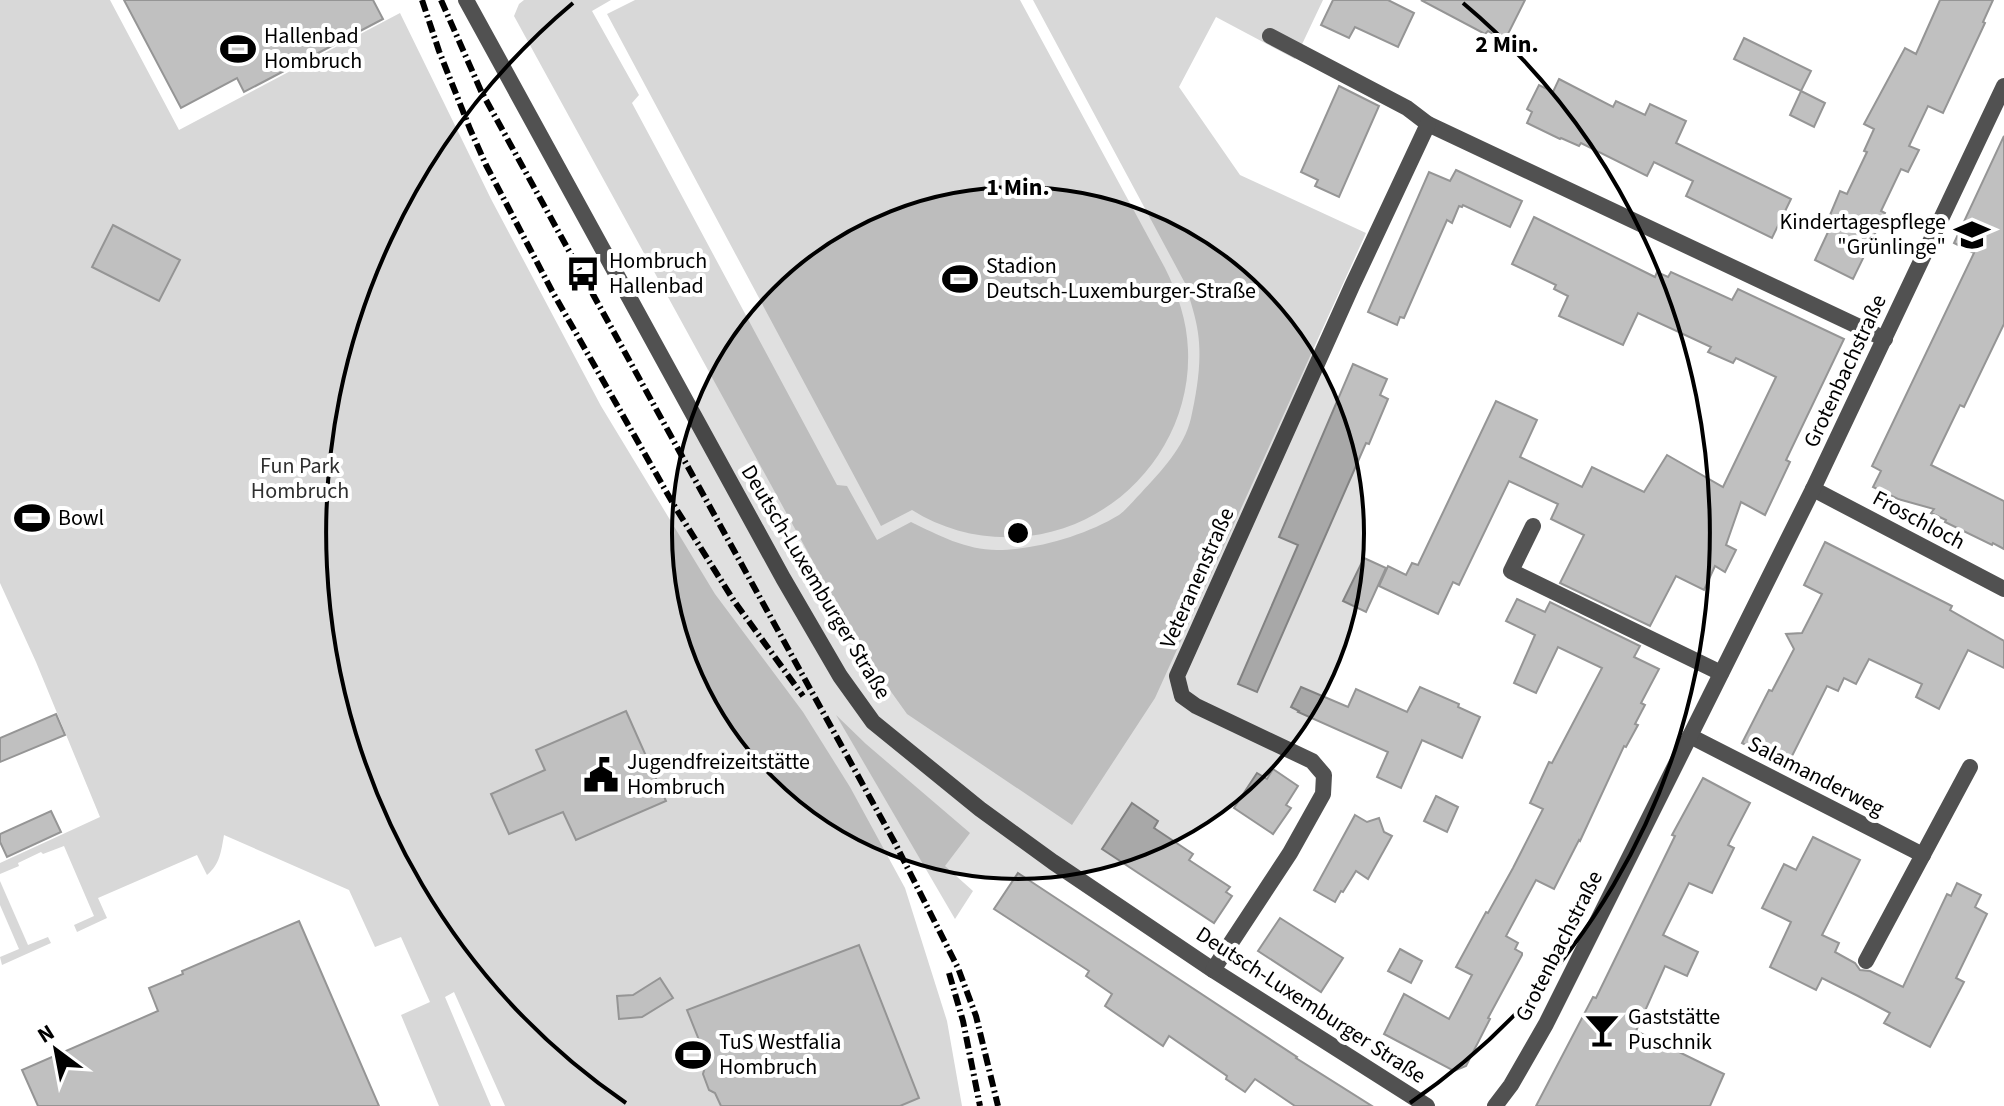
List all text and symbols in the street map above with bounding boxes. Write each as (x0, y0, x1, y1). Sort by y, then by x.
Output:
place label: Hallenbad Hombruch (264, 20, 362, 77)
text: 2 Min. (1475, 27, 1539, 62)
sports icon: Hallenbad Hombruch (219, 30, 257, 68)
text: 1 Min. (986, 170, 1050, 205)
place label: Kindertagespflege "Grünlinge" (1779, 206, 1946, 263)
school or university icon: Kindertagespflege "Grünlinge" (1953, 216, 1991, 254)
place label: Hombruch Hallenbad (609, 245, 707, 302)
place label: Stadion Deutsch-Luxemburger-Straße (986, 250, 1256, 307)
bus stop icon: Hombruch Hallenbad (564, 255, 602, 293)
sports icon: Stadion Deutsch-Luxemburger-Straße (941, 260, 979, 298)
street label: Grotenbachstraße (1796, 289, 1895, 453)
park label: Fun Park Hombruch (251, 450, 349, 507)
street label: Deutsch-Luxemburger Straße (733, 459, 899, 705)
street label: Froschloch (1867, 482, 1971, 558)
sports icon: Bowl (13, 499, 51, 537)
place label: Bowl (58, 502, 104, 534)
street label: Veteranenstraße (1152, 502, 1242, 653)
centre of rings (1004, 519, 1032, 547)
street label: Salamanderweg (1742, 728, 1890, 824)
place label: Jugendfreizeitstätte Hombruch (627, 746, 810, 803)
public building icon: Jugendfreizeitstätte Hombruch (582, 756, 620, 794)
street label: Grotenbachstraße (1507, 865, 1611, 1027)
street label: Deutsch-Luxemburger Straße (1190, 918, 1432, 1092)
place label: Gaststätte Puschnik (1628, 1001, 1720, 1058)
north arrow (16, 1010, 96, 1090)
bar icon: Gaststätte Puschnik (1583, 1011, 1621, 1049)
text: N (31, 1016, 61, 1051)
place label: TuS Westfalia Hombruch (719, 1026, 841, 1083)
sports icon: TuS Westfalia Hombruch (674, 1036, 712, 1074)

